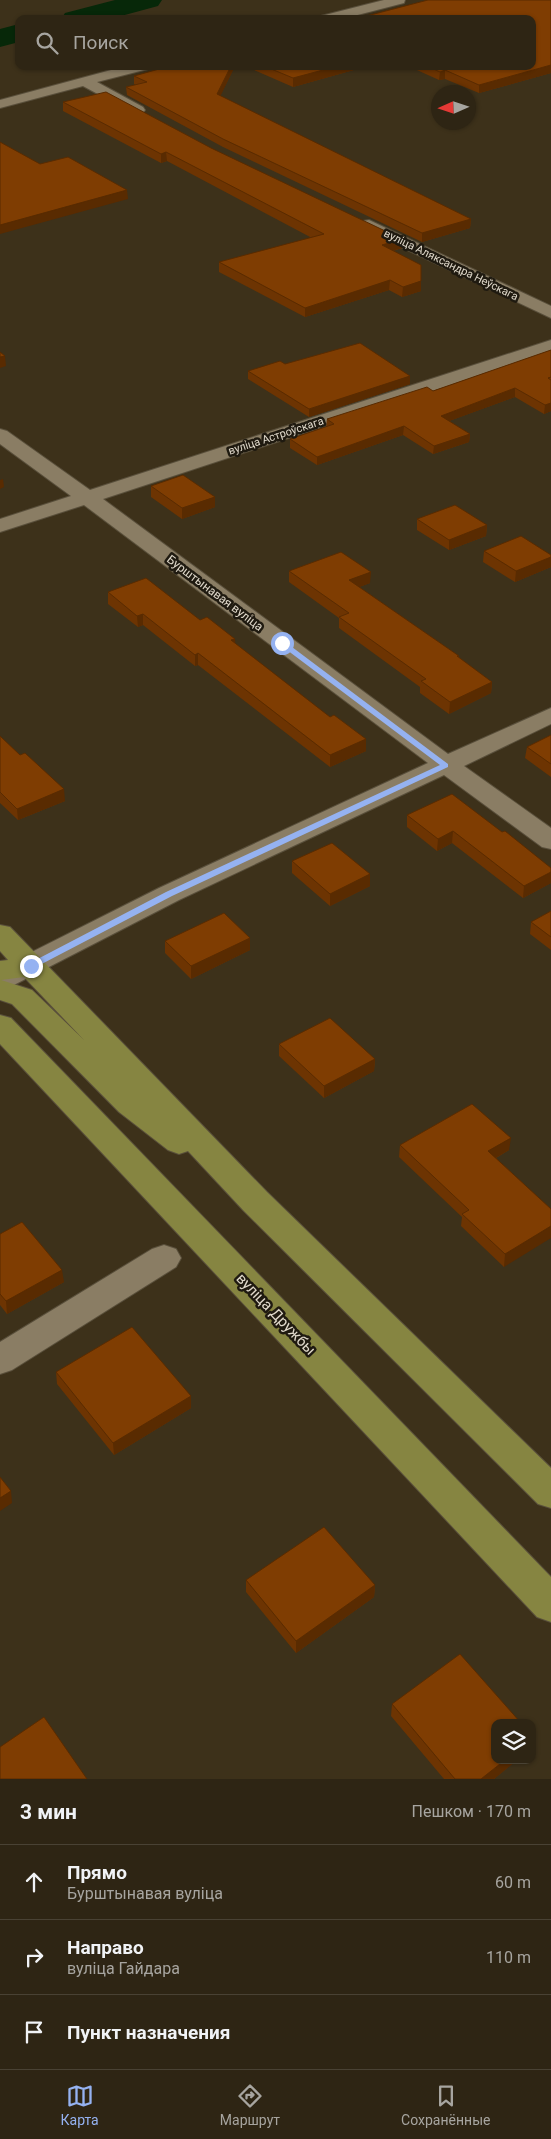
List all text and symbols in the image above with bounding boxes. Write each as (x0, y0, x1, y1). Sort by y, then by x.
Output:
search box (15, 15, 536, 70)
icon: search (33, 29, 61, 57)
text: Поиск (73, 31, 129, 54)
north arrow (431, 85, 476, 130)
street label: вуліца Аляксандра Неўскага (382, 227, 520, 303)
street label: вуліца Астроўскага (227, 414, 325, 458)
street label: Бурштынавая вуліца (164, 552, 266, 634)
route start (271, 632, 294, 655)
route end (20, 955, 43, 978)
street label: вуліца Дружбы (233, 1269, 319, 1359)
map controls (491, 1719, 536, 1764)
button: layers (491, 1719, 536, 1764)
text: 3 мин (20, 1800, 77, 1824)
text: Пешком · 170 m (412, 1802, 531, 1821)
text: Прямо (67, 1861, 127, 1884)
icon: ahead (20, 1868, 48, 1896)
text: 60 m (495, 1873, 531, 1892)
text: Бурштынавая вуліца (67, 1884, 223, 1903)
text: Направо (67, 1936, 144, 1959)
icon: right (20, 1943, 48, 1971)
text: 110 m (486, 1948, 531, 1967)
text: вуліца Гайдара (67, 1959, 180, 1978)
icon: arrive (20, 2018, 48, 2046)
text: Пункт назначения (67, 2021, 230, 2044)
tab: Карта (61, 2082, 99, 2128)
tab: Маршрут (220, 2082, 280, 2128)
tab: Сохранённые (401, 2082, 490, 2128)

